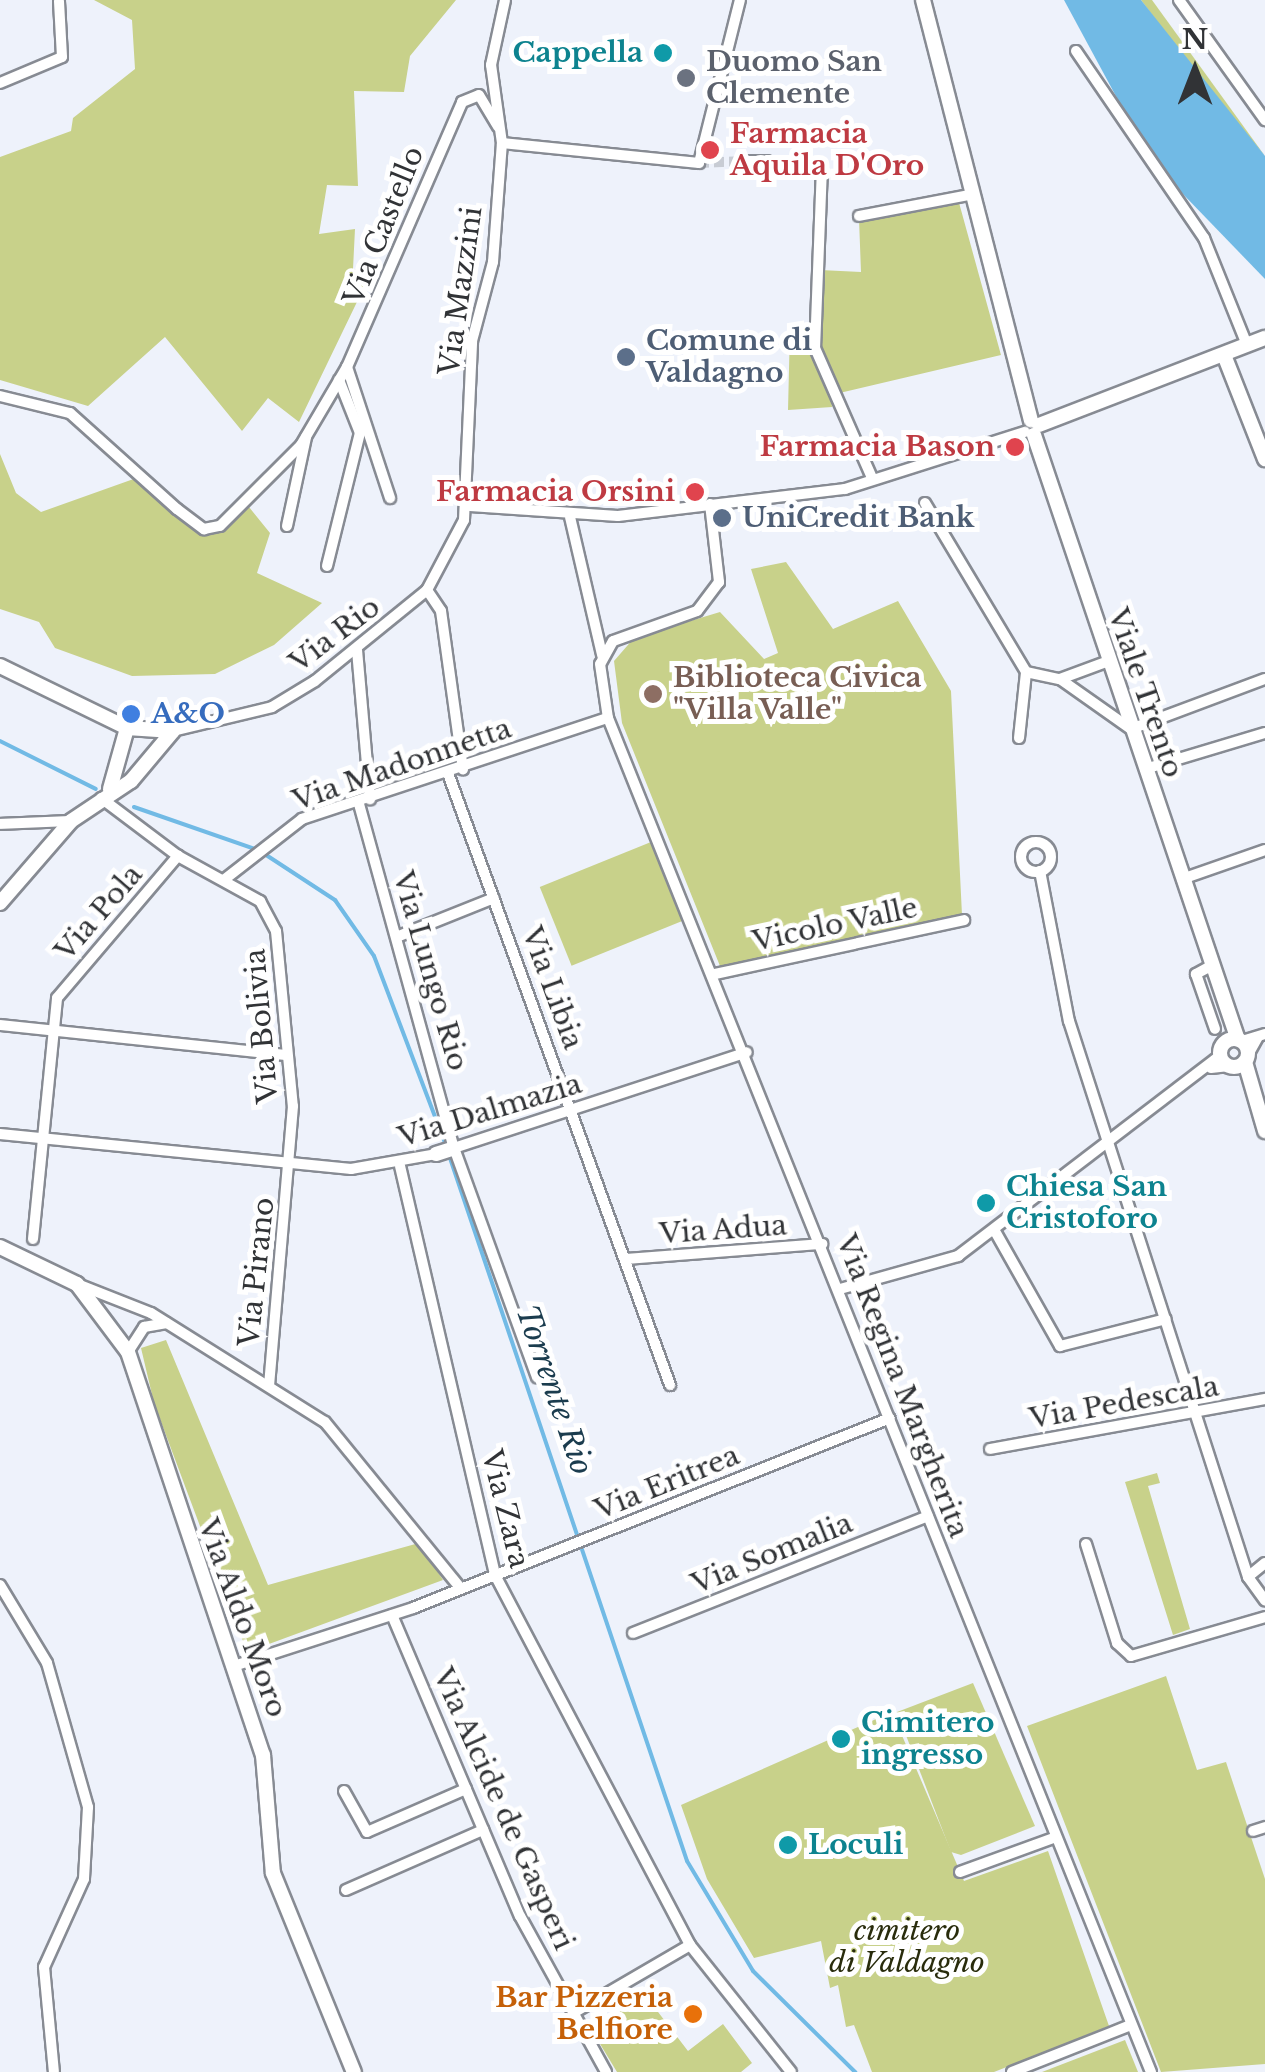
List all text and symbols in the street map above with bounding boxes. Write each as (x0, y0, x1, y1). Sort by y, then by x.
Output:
north arrow (1145, 20, 1245, 120)
text: N (1182, 22, 1208, 57)
place label: Cappella (513, 36, 643, 70)
marker: Cappella (652, 42, 674, 64)
place label: Duomo San Clemente (706, 45, 882, 111)
marker: Duomo San Clemente (675, 67, 697, 89)
place label: Farmacia Aquila D'Oro (730, 117, 924, 183)
marker: Farmacia Aquila D'Oro (699, 139, 721, 161)
street label: Via Castello (337, 142, 431, 310)
street label: Via Mazzini (433, 204, 489, 378)
place label: Comune di Valdagno (646, 324, 812, 390)
marker: Comune di Valdagno (615, 346, 637, 368)
place label: Farmacia Bason (760, 430, 995, 464)
marker: Farmacia Bason (1004, 436, 1026, 458)
place label: Farmacia Orsini (436, 475, 675, 509)
marker: Farmacia Orsini (684, 481, 706, 503)
place label: UniCredit Bank (742, 501, 974, 535)
marker: UniCredit Bank (711, 507, 733, 529)
street label: Via Rio (283, 590, 387, 680)
street label: Viale Trento (1100, 604, 1190, 782)
place label: Biblioteca Civica "Villa Valle" (673, 661, 922, 727)
marker: Biblioteca Civica "Villa Valle" (642, 683, 664, 705)
place label: A&O (151, 697, 225, 731)
marker: A&O (120, 703, 142, 725)
street label: Via Madonnetta (288, 712, 516, 818)
street label: Via Pola (48, 858, 150, 968)
street label: Via Lungo Rio (385, 867, 475, 1075)
street label: Vicolo Valle (749, 891, 921, 959)
street label: Via Libia (514, 922, 590, 1054)
street label: Via Bolivia (238, 947, 286, 1105)
street label: Via Dalmazia (394, 1067, 586, 1155)
place label: Chiesa San Cristoforo (1006, 1170, 1167, 1236)
marker: Chiesa San Cristoforo (975, 1192, 997, 1214)
street label: Via Pirano (232, 1196, 282, 1348)
street label: Via Adua (657, 1209, 789, 1251)
street label: Via Regina Margherita (829, 1230, 975, 1542)
water label: Torrente Rio (508, 1300, 600, 1480)
street label: Via Pedescala (1027, 1370, 1221, 1436)
street label: Via Eritrea (590, 1439, 744, 1527)
street label: Via Zara (474, 1446, 536, 1572)
street label: Via Somalia (686, 1506, 858, 1602)
street label: Via Aldo Moro (190, 1513, 294, 1723)
street label: Via Alcide de Gasperi (425, 1662, 581, 1956)
place label: Cimitero ingresso (861, 1706, 995, 1772)
marker: Cimitero ingresso (830, 1728, 852, 1750)
place label: Loculi (808, 1828, 903, 1862)
marker: Loculi (777, 1834, 799, 1856)
park label: cimitero di Valdagno (829, 1914, 985, 1980)
place label: Bar Pizzeria Belfiore (495, 1981, 673, 2047)
marker: Bar Pizzeria Belfiore (682, 2003, 704, 2025)

